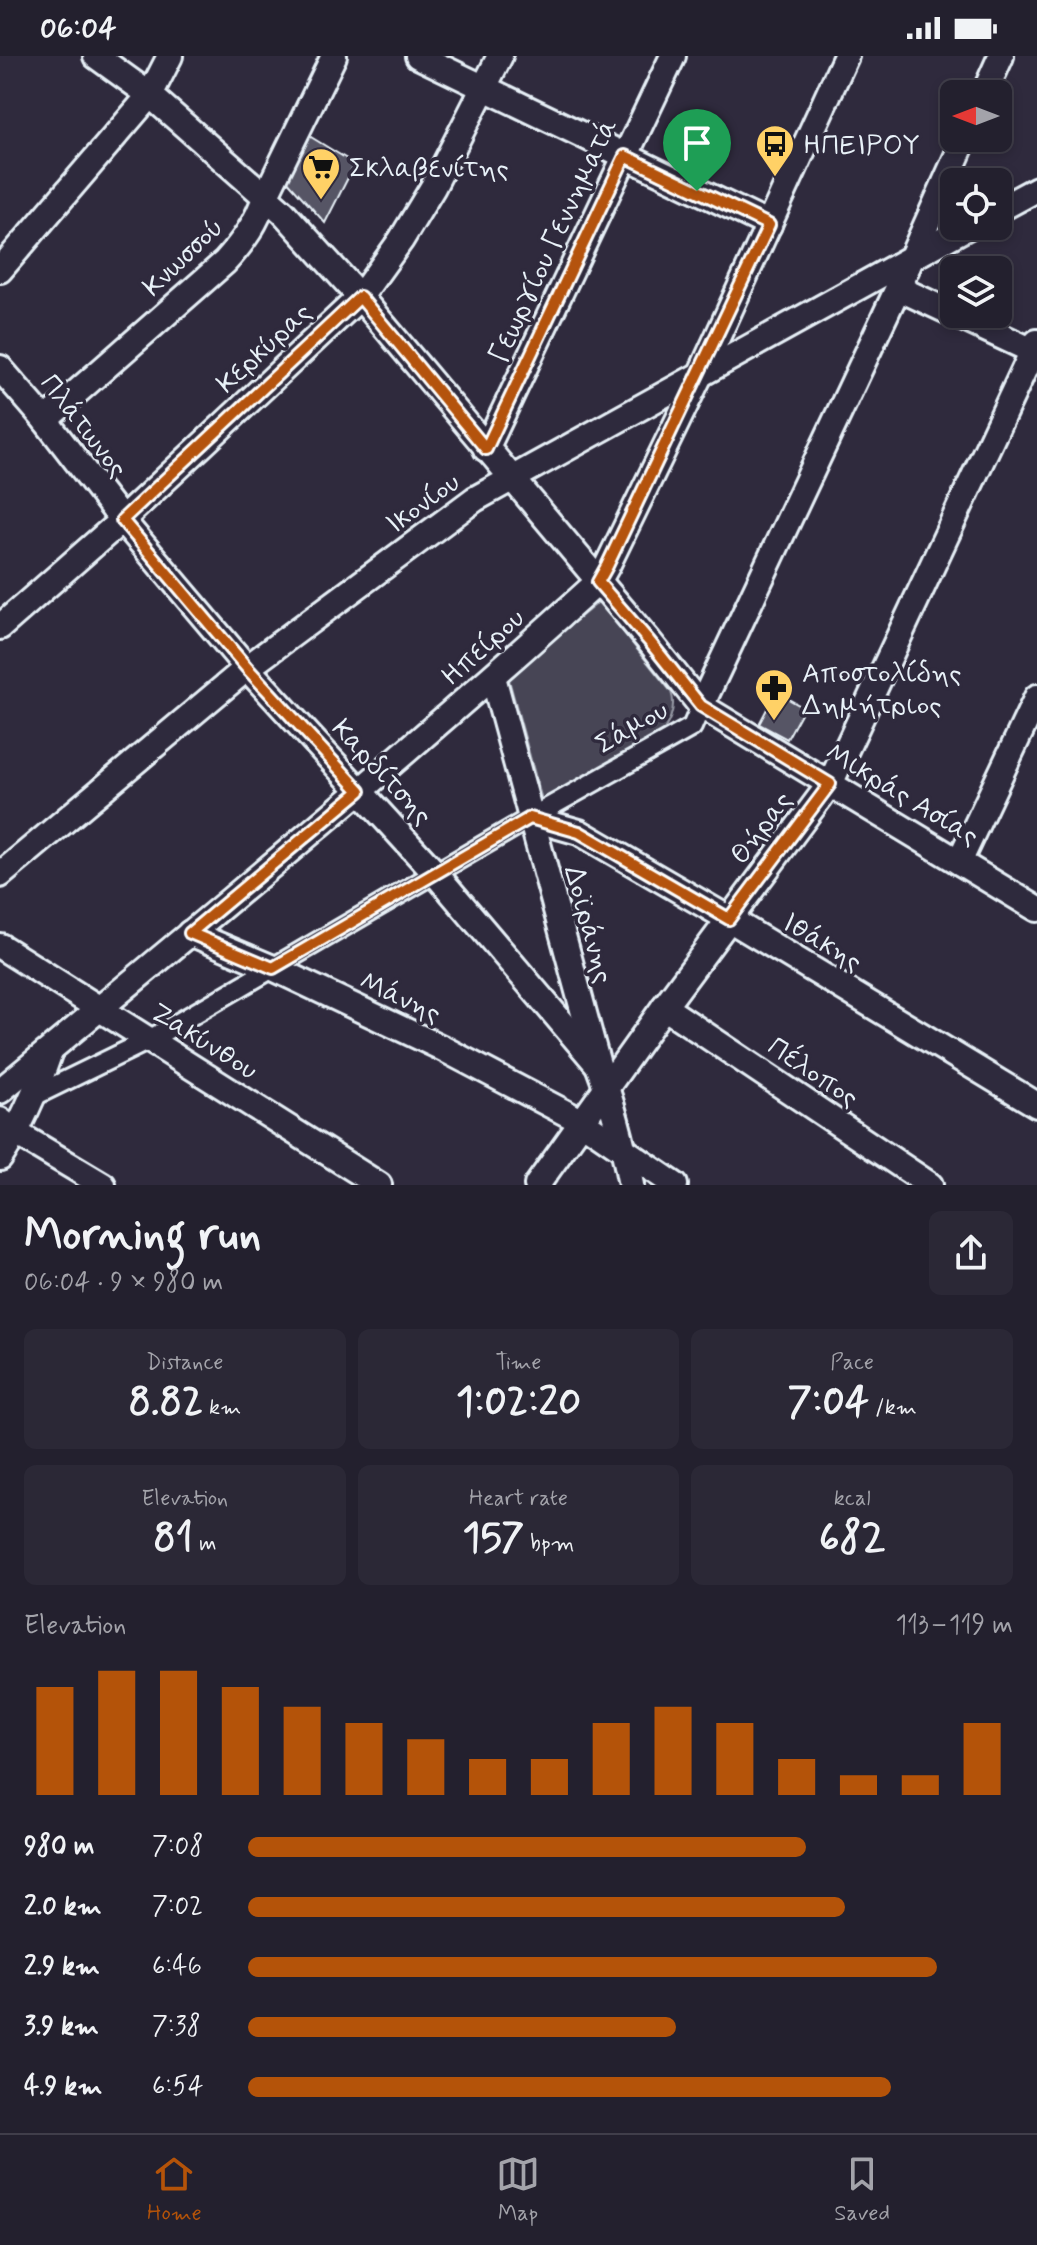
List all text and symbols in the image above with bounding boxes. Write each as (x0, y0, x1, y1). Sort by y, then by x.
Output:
text: 06:04 (40, 9, 116, 48)
north arrow (940, 80, 1012, 152)
map controls (940, 80, 1012, 328)
pin (663, 109, 731, 191)
street label: Γεωργίου Γεννηματά (481, 113, 627, 369)
icon: arrive (675, 121, 719, 165)
bus stop icon: ΗΠΕΙΡΟΥ (754, 123, 796, 178)
place label: ΗΠΕΙΡΟΥ (803, 128, 920, 165)
supermarket icon: Σκλαβενίτης (300, 146, 342, 201)
place label: Σκλαβενίτης (349, 151, 509, 188)
button: locate (940, 168, 1012, 240)
street label: Κνωσσού (135, 210, 232, 306)
button: layers (940, 256, 1012, 328)
street label: Κερκύρας (209, 295, 320, 403)
street label: Πλάτωνος (31, 367, 135, 486)
street label: Ικονίου (379, 465, 468, 543)
street label: Ηπείρου (434, 601, 533, 695)
place label: Αποστολίδης Δημήτριος (802, 656, 961, 725)
pharmacy icon: Αποστολίδης Δημήτριος (753, 667, 795, 722)
street label: Σάμου (589, 693, 675, 764)
street label: Καρδίτσης (322, 712, 440, 834)
street label: Μικράς Ασίας (818, 735, 985, 855)
street label: Θήρας (722, 784, 802, 873)
street label: Δοϊράνης (554, 862, 621, 988)
street label: Ιθάκης (775, 905, 869, 981)
street label: Μάνης (353, 963, 447, 1033)
street label: Ζακύνθου (143, 995, 264, 1090)
street label: Πέλοπος (760, 1029, 865, 1117)
text: Morning run (24, 1207, 261, 1265)
button: share (929, 1211, 1013, 1295)
text: 06:04 · 9 × 980 m (24, 1266, 223, 1300)
text: Distance (146, 1349, 224, 1377)
text: Time (495, 1349, 542, 1377)
text: Pace (830, 1349, 874, 1377)
text: 8.82 (129, 1377, 203, 1429)
text: 1:02:20 (456, 1377, 581, 1429)
text: 7:04 (788, 1377, 869, 1429)
text: km (203, 1394, 241, 1422)
text: /km (869, 1394, 917, 1422)
text: Elevation (142, 1485, 228, 1513)
text: Heart rate (469, 1485, 568, 1513)
text: kcal (834, 1485, 871, 1513)
text: 81 (153, 1513, 193, 1565)
text: 157 (463, 1513, 524, 1565)
text: 682 (819, 1513, 885, 1565)
text: m (193, 1530, 216, 1558)
text: bpm (524, 1530, 574, 1558)
text: Elevation (24, 1609, 126, 1643)
text: 113–119 m (895, 1609, 1013, 1643)
text: 980 m (24, 1830, 94, 1864)
text: 7:08 (152, 1830, 204, 1864)
text: 2.0 km (24, 1890, 102, 1924)
text: 7:02 (152, 1890, 203, 1924)
text: 2.9 km (24, 1950, 100, 1984)
text: 6:46 (152, 1950, 202, 1984)
text: 3.9 km (24, 2010, 99, 2044)
text: 7:38 (152, 2010, 201, 2044)
text: 4.9 km (24, 2070, 102, 2104)
text: 6:54 (152, 2070, 204, 2104)
tab: Home (147, 2152, 202, 2228)
tab: Map (496, 2152, 540, 2228)
tab: Saved (834, 2152, 890, 2228)

